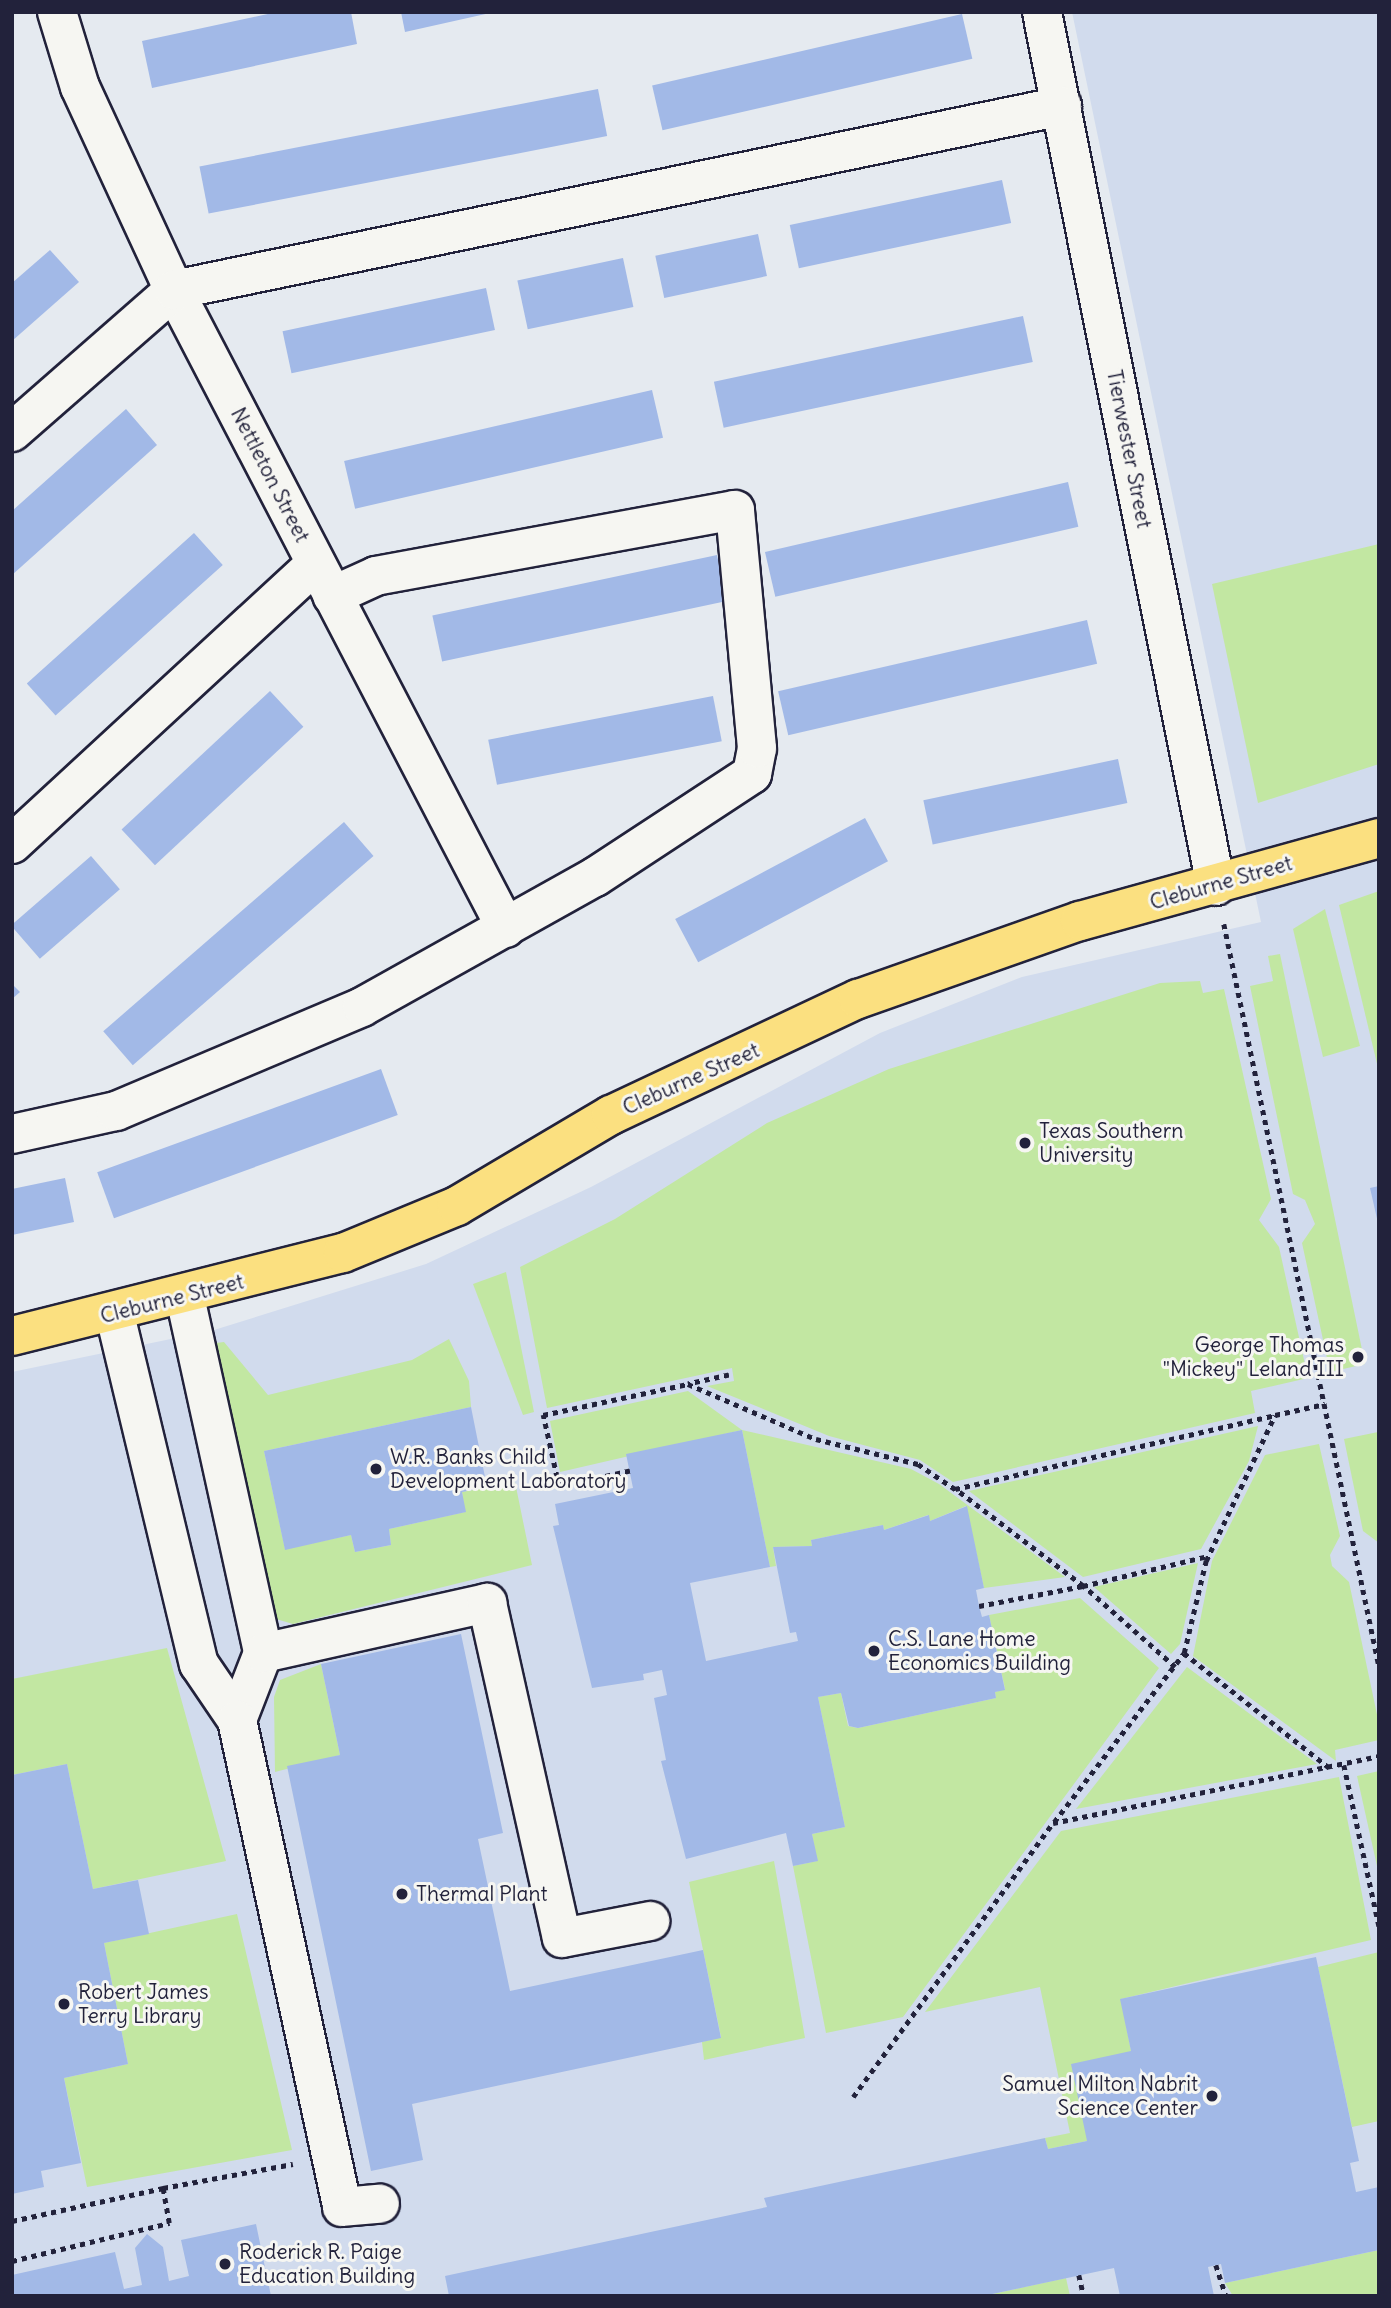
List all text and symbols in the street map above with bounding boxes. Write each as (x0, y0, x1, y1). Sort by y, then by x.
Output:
street label: Tierwester Street (1101, 368, 1157, 530)
street label: Nettleton Street (225, 403, 315, 547)
street label: Cleburne Street (1147, 851, 1295, 915)
street label: Cleburne Street (619, 1038, 763, 1120)
place label: Texas Southern University (1039, 1118, 1183, 1168)
marker: Texas Southern University (1017, 1135, 1033, 1151)
street label: Cleburne Street (98, 1269, 246, 1329)
place label: George Thomas "Mickey" Leland III (1163, 1332, 1344, 1382)
marker: George Thomas "Mickey" Leland III (1350, 1349, 1366, 1365)
place label: W.R. Banks Child Development Laboratory (390, 1444, 626, 1494)
marker: W.R. Banks Child Development Laboratory (368, 1461, 384, 1477)
place label: C.S. Lane Home Economics Building (888, 1626, 1071, 1676)
marker: C.S. Lane Home Economics Building (866, 1643, 882, 1659)
place label: Thermal Plant (416, 1881, 547, 1907)
marker: Thermal Plant (394, 1886, 410, 1902)
place label: Robert James Terry Library (78, 1979, 208, 2029)
marker: Robert James Terry Library (56, 1996, 72, 2012)
place label: Samuel Milton Nabrit Science Center (1002, 2071, 1198, 2121)
marker: Samuel Milton Nabrit Science Center (1204, 2088, 1220, 2104)
place label: Roderick R. Paige Education Building (239, 2239, 415, 2289)
marker: Roderick R. Paige Education Building (217, 2256, 233, 2272)

